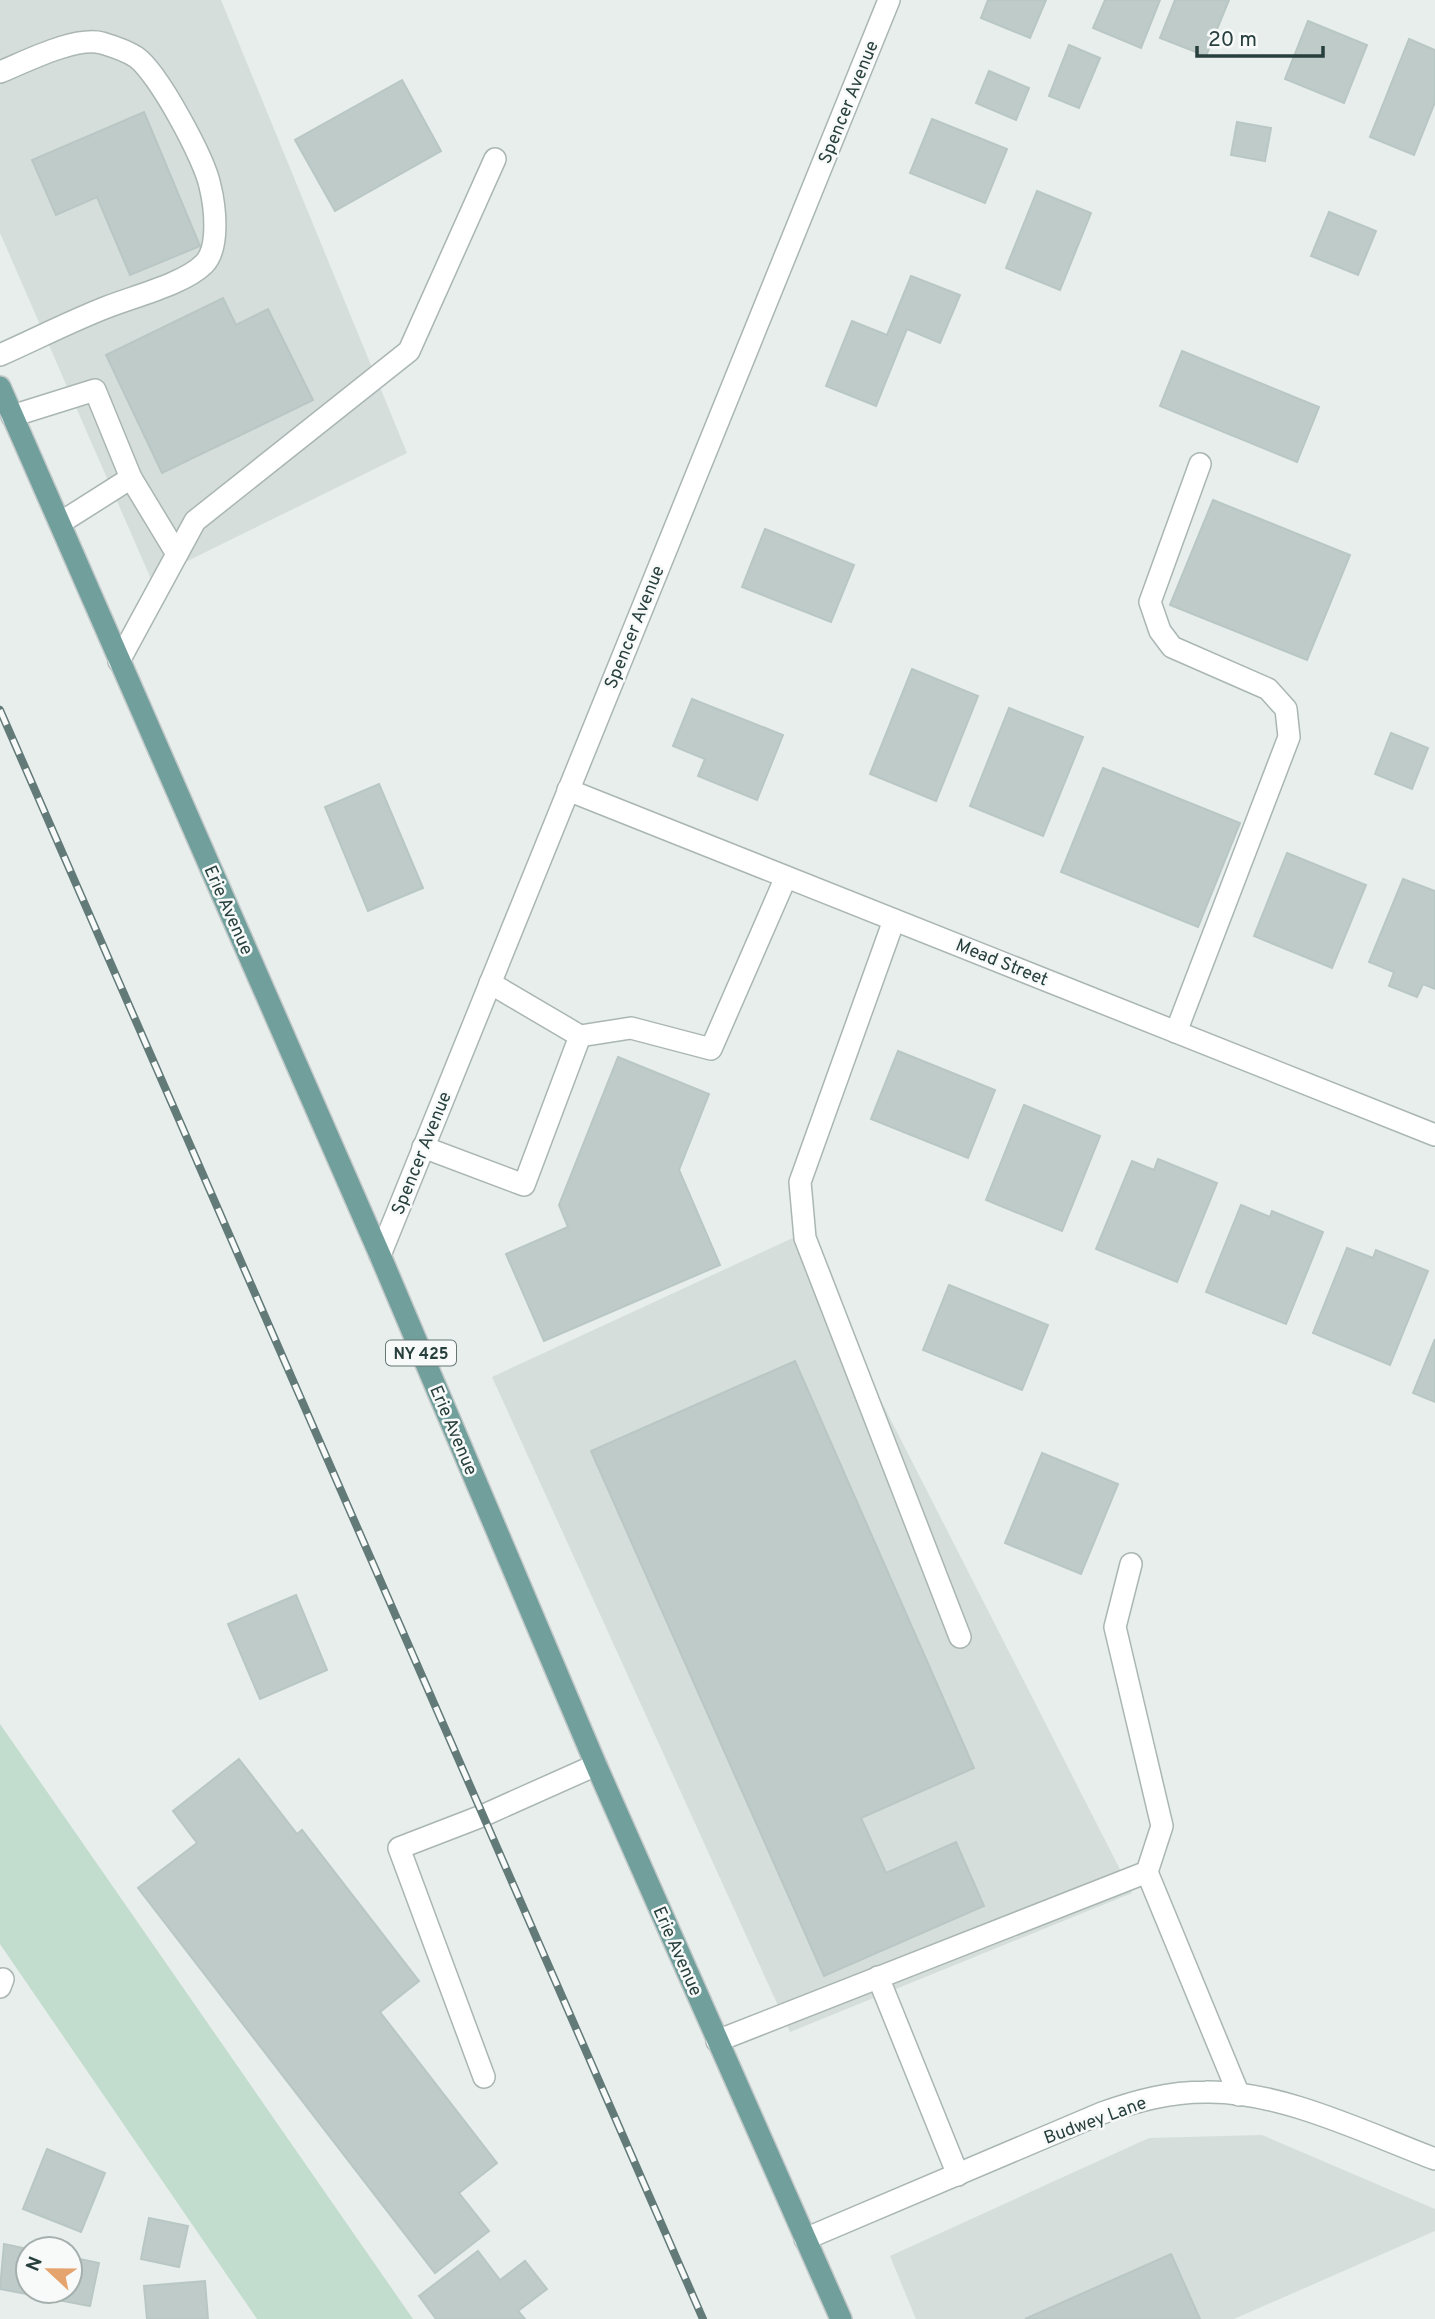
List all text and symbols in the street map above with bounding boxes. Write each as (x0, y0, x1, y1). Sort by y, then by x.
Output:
scale bar (1197, 14, 1323, 58)
text: 20 m (1208, 27, 1257, 54)
street label: Spencer Avenue (814, 37, 885, 168)
street label: Spencer Avenue (600, 562, 671, 693)
street label: Erie Avenue (198, 862, 258, 959)
street label: Mead Street (952, 934, 1051, 992)
street label: Spencer Avenue (387, 1088, 458, 1219)
road number: NY 425 (386, 1340, 456, 1366)
street label: Erie Avenue (423, 1382, 482, 1479)
street label: Erie Avenue (647, 1903, 707, 2000)
street label: Budwey Lane (1041, 2092, 1150, 2151)
north arrow (14, 2235, 84, 2305)
text: N (21, 2254, 49, 2275)

